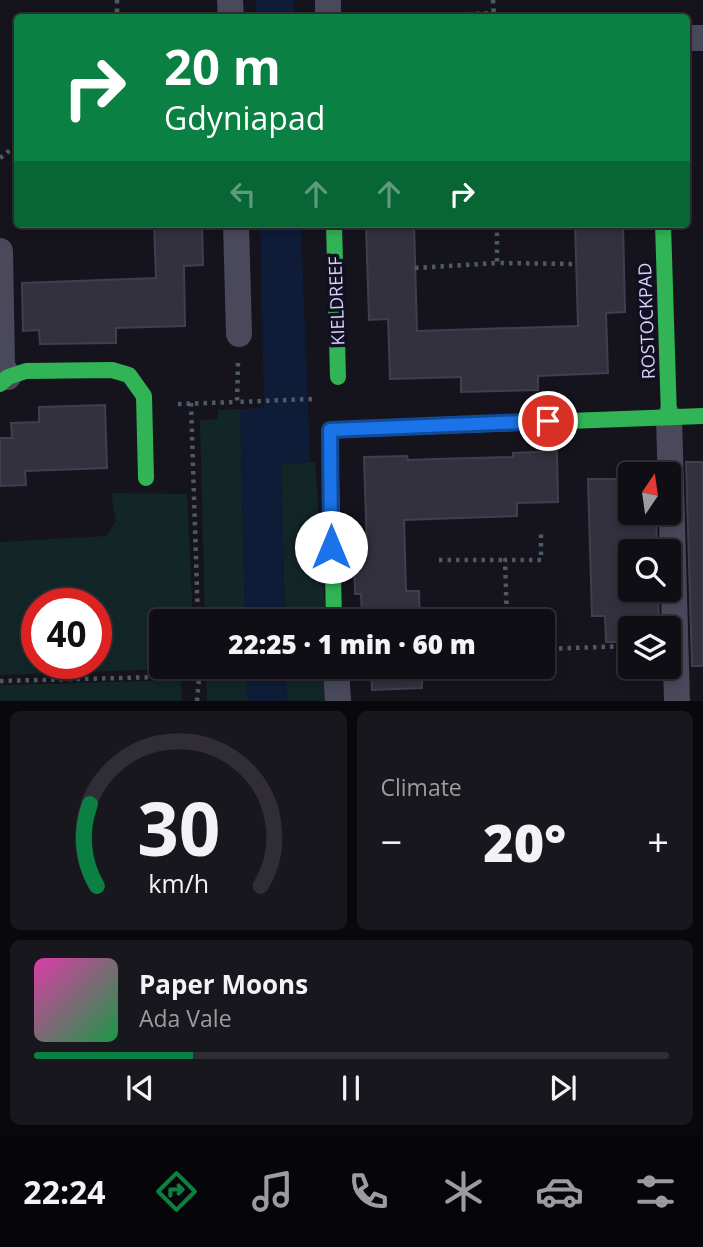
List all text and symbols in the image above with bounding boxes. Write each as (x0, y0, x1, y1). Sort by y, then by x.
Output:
text: 20 m (164, 33, 281, 99)
icon: right (49, 42, 140, 133)
text: Gdyniapad (164, 96, 325, 139)
icon: left (224, 175, 262, 213)
icon: ahead (297, 175, 335, 213)
icon: ahead (370, 175, 408, 213)
icon: right (443, 175, 481, 213)
street label: KIELDREEF (322, 256, 350, 346)
street label: ROSTOCKPAD (632, 262, 660, 380)
pin (518, 391, 578, 451)
icon: arrive (529, 402, 567, 440)
north arrow (618, 462, 681, 525)
map controls (618, 462, 681, 679)
position arrow (294, 510, 368, 584)
button: search (618, 539, 681, 602)
speed limit sign: 40 (21, 588, 112, 679)
button: layers (618, 616, 681, 679)
text: 22:25 · 1 min · 60 m (228, 626, 476, 662)
text: Climate (381, 771, 462, 803)
text: 30 (137, 779, 220, 878)
text: 20° (483, 806, 566, 877)
text: − (381, 815, 402, 867)
text: + (647, 815, 669, 867)
text: km/h (148, 866, 209, 900)
text: Paper Moons (139, 966, 308, 1002)
text: Ada Vale (139, 1002, 232, 1034)
icon: previous (121, 1069, 159, 1107)
icon: pause (332, 1069, 370, 1107)
icon: next (544, 1069, 582, 1107)
icon: directions (152, 1167, 201, 1216)
icon: music (248, 1167, 297, 1216)
icon: phone (344, 1167, 393, 1216)
icon: climate (439, 1167, 488, 1216)
icon: car (535, 1167, 584, 1216)
icon: filters (631, 1167, 680, 1216)
text: 22:24 (23, 1170, 106, 1213)

